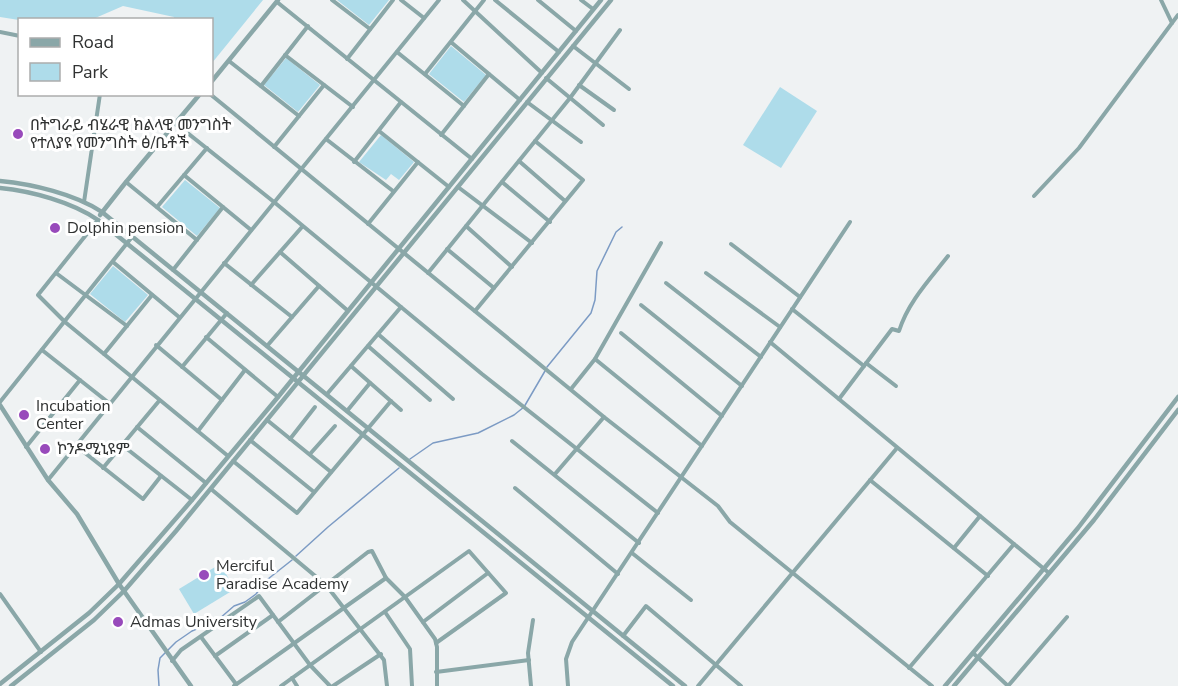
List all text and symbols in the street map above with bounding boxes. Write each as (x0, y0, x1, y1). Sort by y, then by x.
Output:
legend (18, 18, 213, 96)
text: Road (72, 30, 114, 54)
text: Park (72, 60, 109, 84)
place label: በትግራይ ብሄራዊ ክልላዊ መንግስት የተለያዩ የመንግስት ፅ/ቤቶች (30, 114, 232, 154)
marker: በትግራይ ብሄራዊ ክልላዊ መንግስት የተለያዩ የመንግስት ፅ/ቤቶች (11, 127, 25, 141)
place label: Dolphin pension (67, 217, 184, 239)
marker: Dolphin pension (48, 221, 62, 235)
place label: Incubation Center (36, 395, 111, 435)
marker: Incubation Center (17, 408, 31, 422)
place label: ኮንዶሚኒዩም (57, 438, 130, 460)
marker: ኮንዶሚኒዩም (38, 442, 52, 456)
place label: Merciful Paradise Academy (216, 555, 350, 595)
marker: Merciful Paradise Academy (197, 568, 211, 582)
place label: Admas University (130, 611, 258, 633)
marker: Admas University (111, 615, 125, 629)

